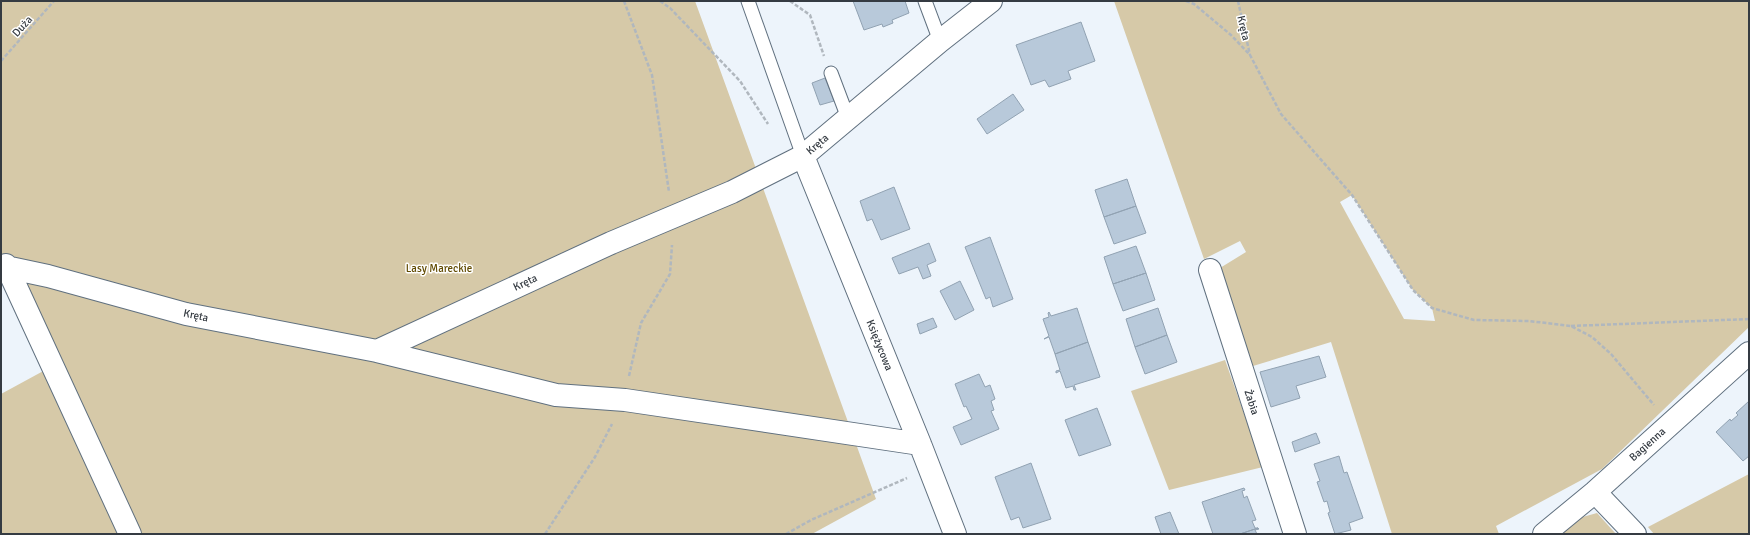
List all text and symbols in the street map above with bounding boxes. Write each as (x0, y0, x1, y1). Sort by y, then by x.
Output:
street label: Duża (10, 13, 35, 39)
street label: Kręta (1234, 14, 1253, 42)
street label: Kręta (803, 131, 832, 158)
park label: Lasy Mareckie (406, 262, 472, 275)
street label: Kręta (511, 271, 540, 294)
street label: Kręta (182, 306, 210, 325)
street label: Księżycowa (863, 318, 896, 373)
street label: Żabia (1241, 387, 1263, 417)
street label: Bagienna (1627, 425, 1668, 464)

